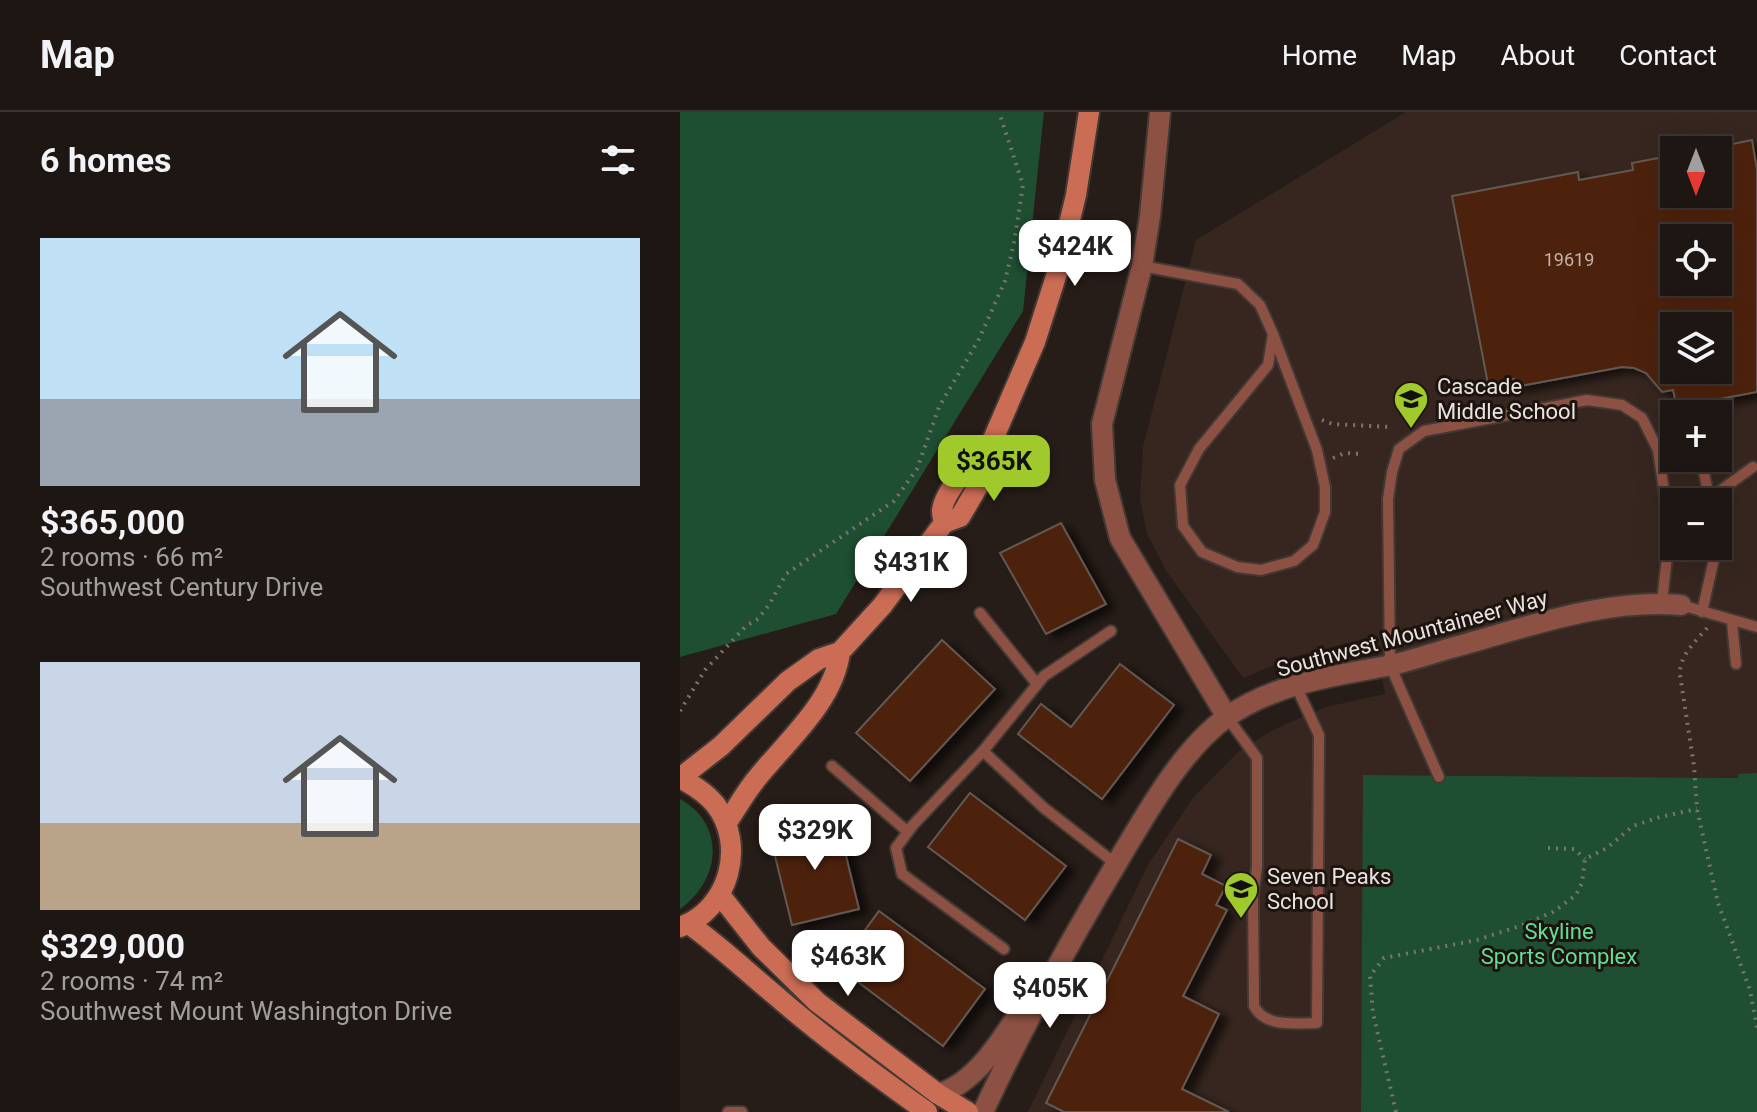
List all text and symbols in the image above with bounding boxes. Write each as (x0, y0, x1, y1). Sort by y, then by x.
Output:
text: Map (40, 33, 115, 77)
text: Home (1282, 39, 1357, 72)
text: Map (1401, 39, 1457, 72)
text: About (1501, 39, 1575, 72)
text: Contact (1619, 39, 1717, 72)
north arrow (1660, 136, 1732, 208)
map controls (1660, 136, 1732, 560)
icon: filters (596, 138, 640, 182)
text: 6 homes (40, 140, 171, 180)
pin: $424K (1019, 220, 1131, 288)
button: locate (1660, 224, 1732, 296)
text: $424K (1037, 231, 1113, 261)
house number: 19619 (1544, 249, 1594, 270)
icon: home (268, 290, 412, 434)
button: layers (1660, 312, 1732, 384)
place label: Cascade Middle School (1437, 374, 1576, 424)
school or university icon: Cascade Middle School (1392, 380, 1430, 430)
button: + (1660, 400, 1732, 472)
pin: $365K (938, 435, 1050, 503)
text: $365K (956, 446, 1032, 476)
button: − (1660, 488, 1732, 560)
text: $365,000 (40, 502, 185, 542)
pin: $431K (855, 536, 967, 604)
text: 2 rooms · 66 m² (40, 542, 223, 572)
text: $431K (873, 547, 949, 577)
text: Southwest Century Drive (40, 572, 323, 602)
street label: Southwest Mountaineer Way (1274, 585, 1551, 682)
icon: home (268, 714, 412, 858)
pin: $329K (759, 804, 871, 872)
text: $329K (777, 815, 853, 845)
place label: Seven Peaks School (1267, 864, 1391, 914)
school or university icon: Seven Peaks School (1222, 870, 1260, 920)
park label: Skyline Sports Complex (1481, 919, 1637, 969)
text: $329,000 (40, 926, 185, 966)
pin: $463K (792, 930, 904, 998)
text: $463K (810, 941, 886, 971)
pin: $405K (994, 962, 1106, 1030)
text: 2 rooms · 74 m² (40, 966, 223, 996)
text: $405K (1012, 973, 1088, 1003)
text: Southwest Mount Washington Drive (40, 996, 452, 1026)

